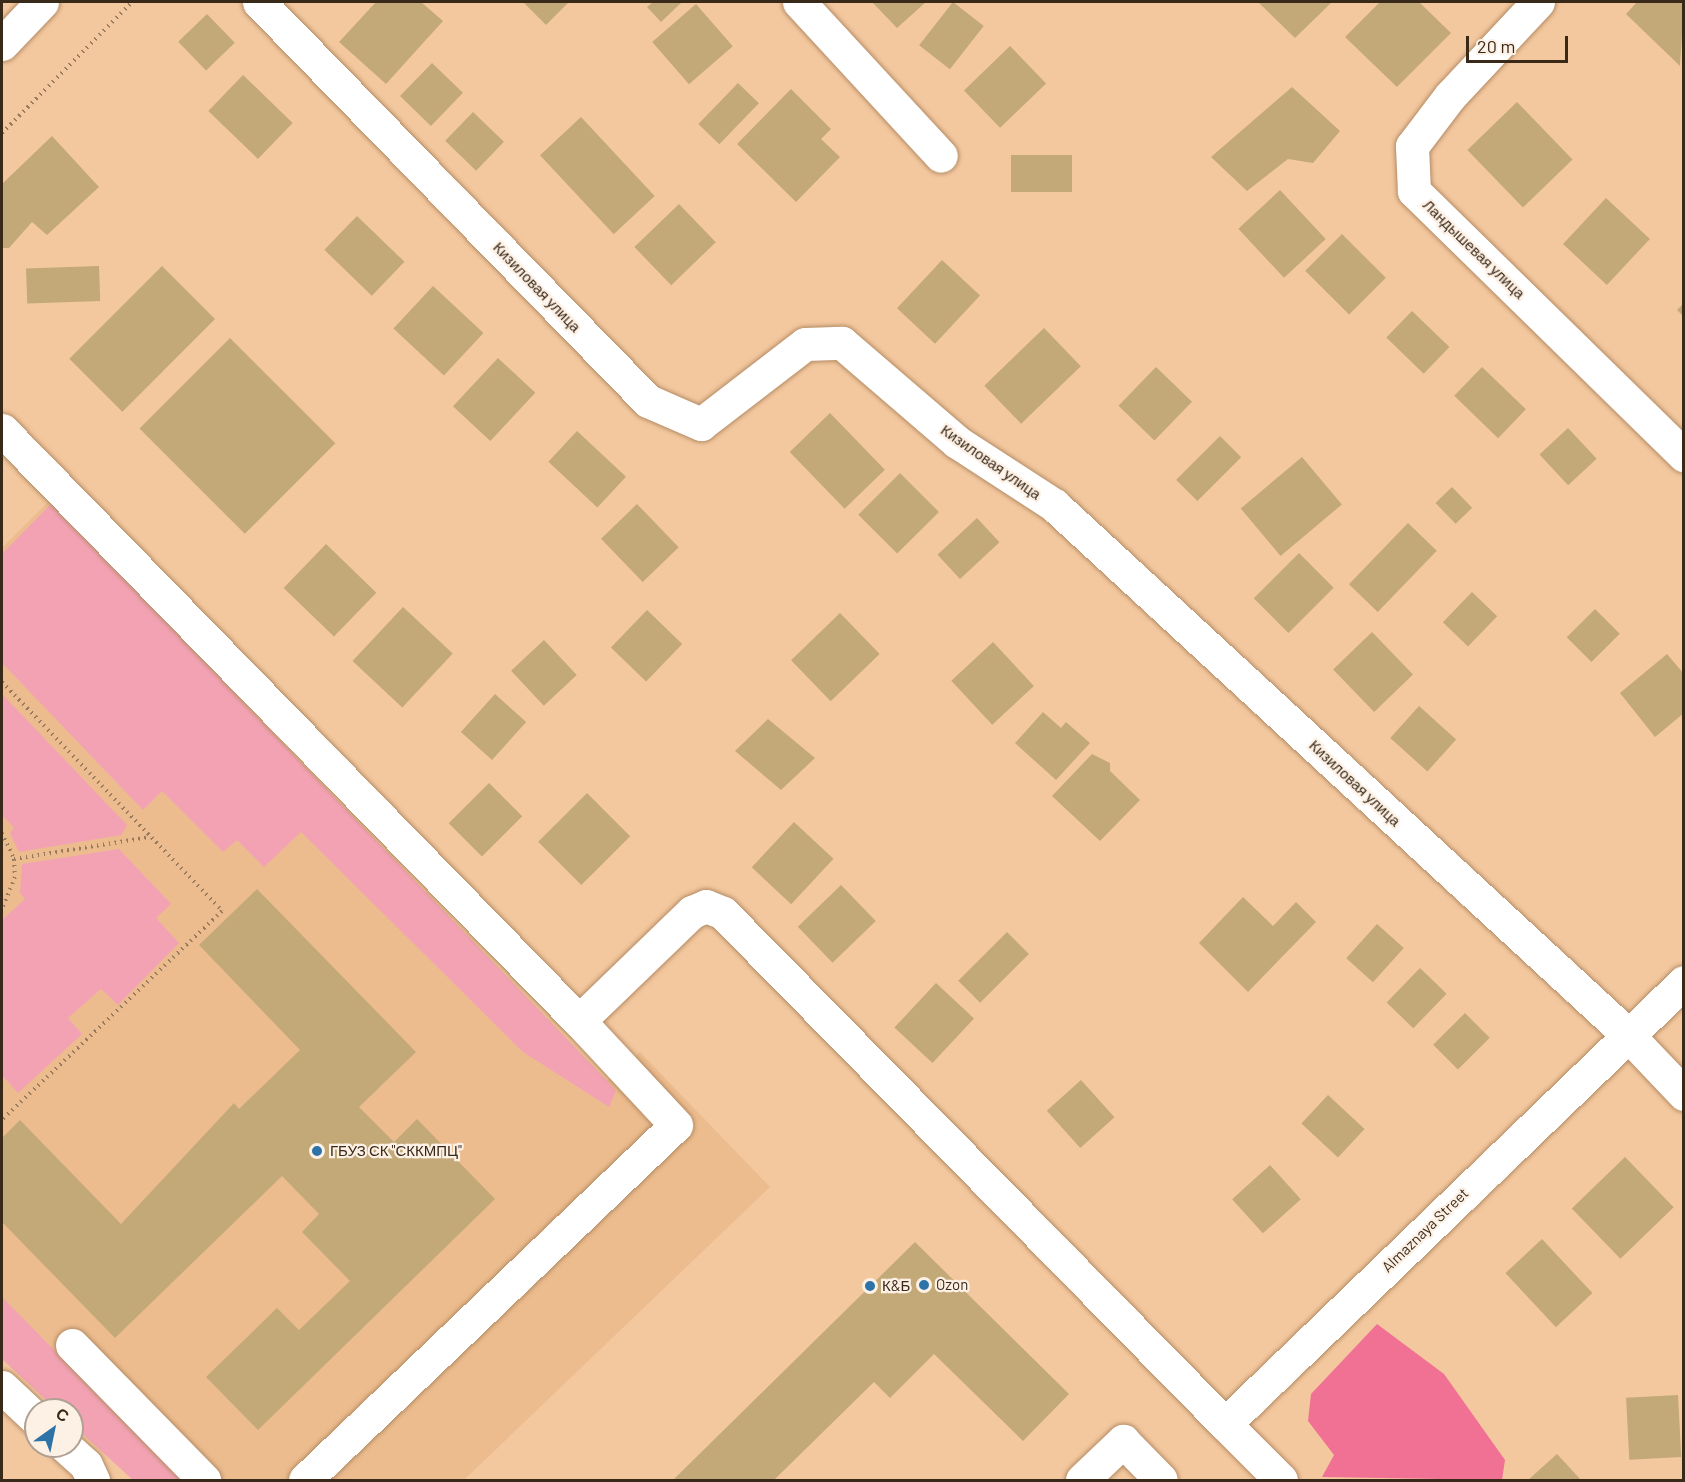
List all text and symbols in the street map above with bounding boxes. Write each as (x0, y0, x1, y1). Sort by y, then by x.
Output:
scale bar (1469, 24, 1571, 62)
text: 20 m (1477, 35, 1515, 57)
street label: Ландышевая улица (1419, 196, 1529, 302)
street label: Кизиловая улица (489, 238, 585, 336)
street label: Кизиловая улица (937, 421, 1045, 503)
street label: Кизиловая улица (1306, 736, 1404, 830)
marker: ГБУЗ СК "СККМПЦ" (308, 1142, 326, 1160)
place label: ГБУЗ СК "СККМПЦ" (330, 1142, 462, 1160)
street label: Almaznaya Street (1378, 1184, 1472, 1276)
place label: Ozon (936, 1276, 968, 1294)
place label: К&Б (882, 1277, 910, 1295)
marker: Ozon (917, 1278, 931, 1292)
marker: К&Б (863, 1279, 877, 1293)
north arrow (24, 1398, 84, 1458)
text: С (53, 1403, 73, 1425)

